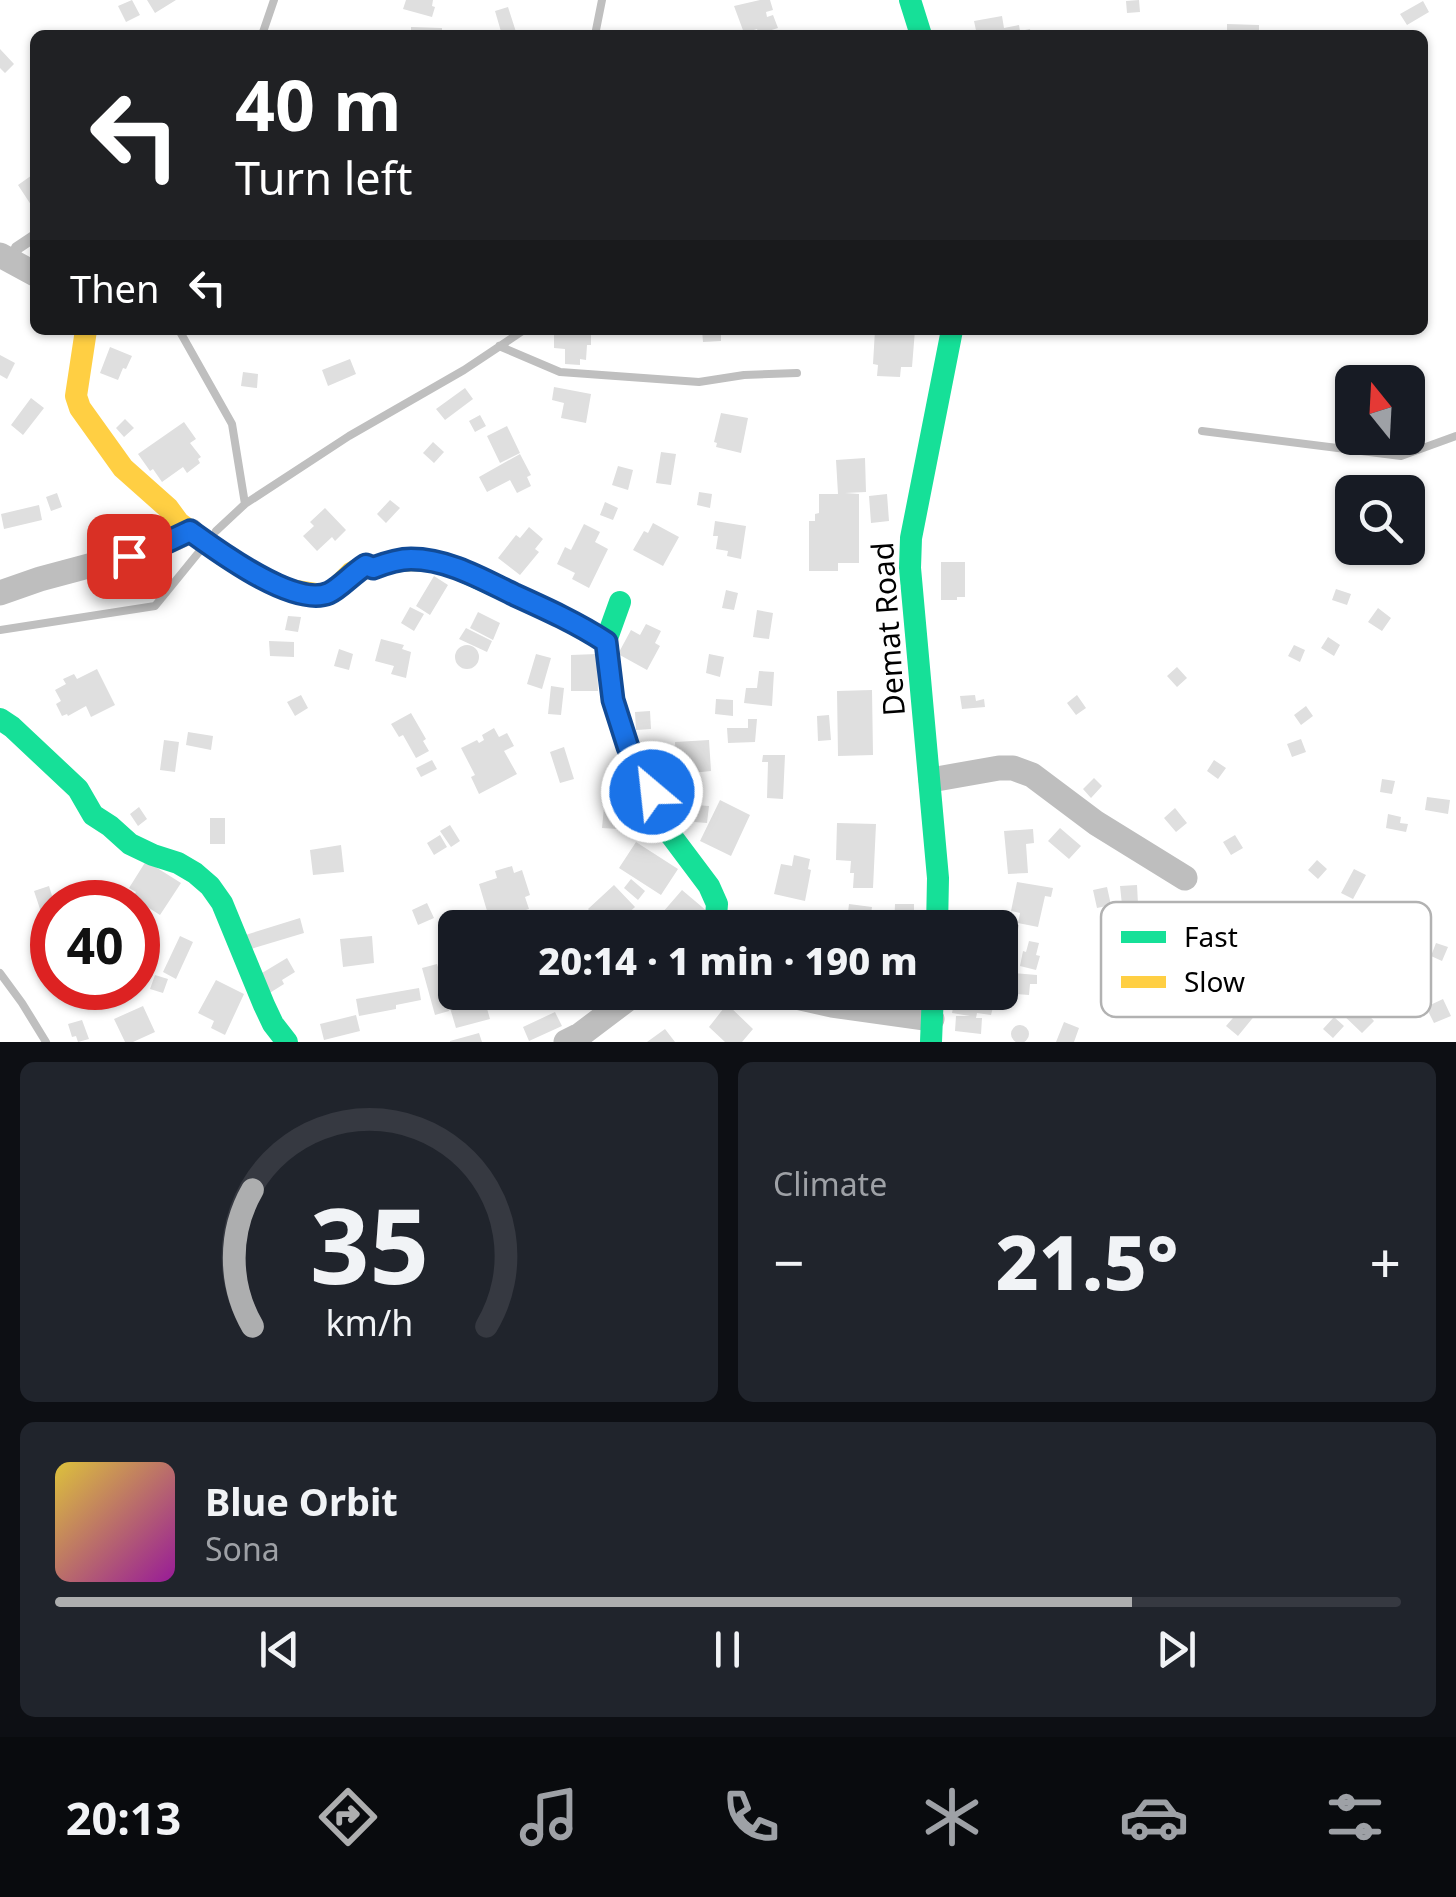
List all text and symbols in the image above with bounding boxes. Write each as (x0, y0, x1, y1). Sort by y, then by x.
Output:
text: 40 m (235, 56, 402, 152)
icon: left (70, 70, 200, 200)
text: Turn left (235, 147, 412, 208)
icon: left (180, 260, 235, 315)
text: Then (70, 262, 160, 314)
north arrow (1335, 365, 1425, 455)
map controls (1335, 365, 1425, 565)
button: search (1335, 475, 1425, 565)
pin (87, 514, 172, 599)
icon: arrive (102, 529, 157, 584)
street label: Demat Road (861, 541, 914, 718)
position arrow (600, 740, 704, 844)
speed limit sign: 40 (30, 880, 160, 1010)
legend (1101, 902, 1431, 1017)
text: Fast (1184, 917, 1238, 955)
text: 20:14 · 1 min · 190 m (538, 934, 918, 986)
text: Slow (1184, 962, 1245, 1000)
text: Climate (773, 1162, 887, 1205)
text: 35 (310, 1173, 428, 1314)
text: 21.5° (995, 1210, 1179, 1312)
text: − (773, 1224, 804, 1299)
text: + (1370, 1224, 1401, 1299)
text: km/h (325, 1298, 413, 1346)
text: Blue Orbit (205, 1475, 398, 1527)
text: Sona (205, 1527, 280, 1570)
icon: previous (252, 1622, 307, 1677)
icon: pause (700, 1622, 755, 1677)
icon: next (1149, 1622, 1204, 1677)
icon: directions (313, 1782, 383, 1852)
icon: music (514, 1782, 584, 1852)
icon: phone (716, 1782, 786, 1852)
icon: climate (917, 1782, 987, 1852)
icon: car (1119, 1782, 1189, 1852)
icon: filters (1320, 1782, 1390, 1852)
text: 20:13 (66, 1787, 181, 1848)

